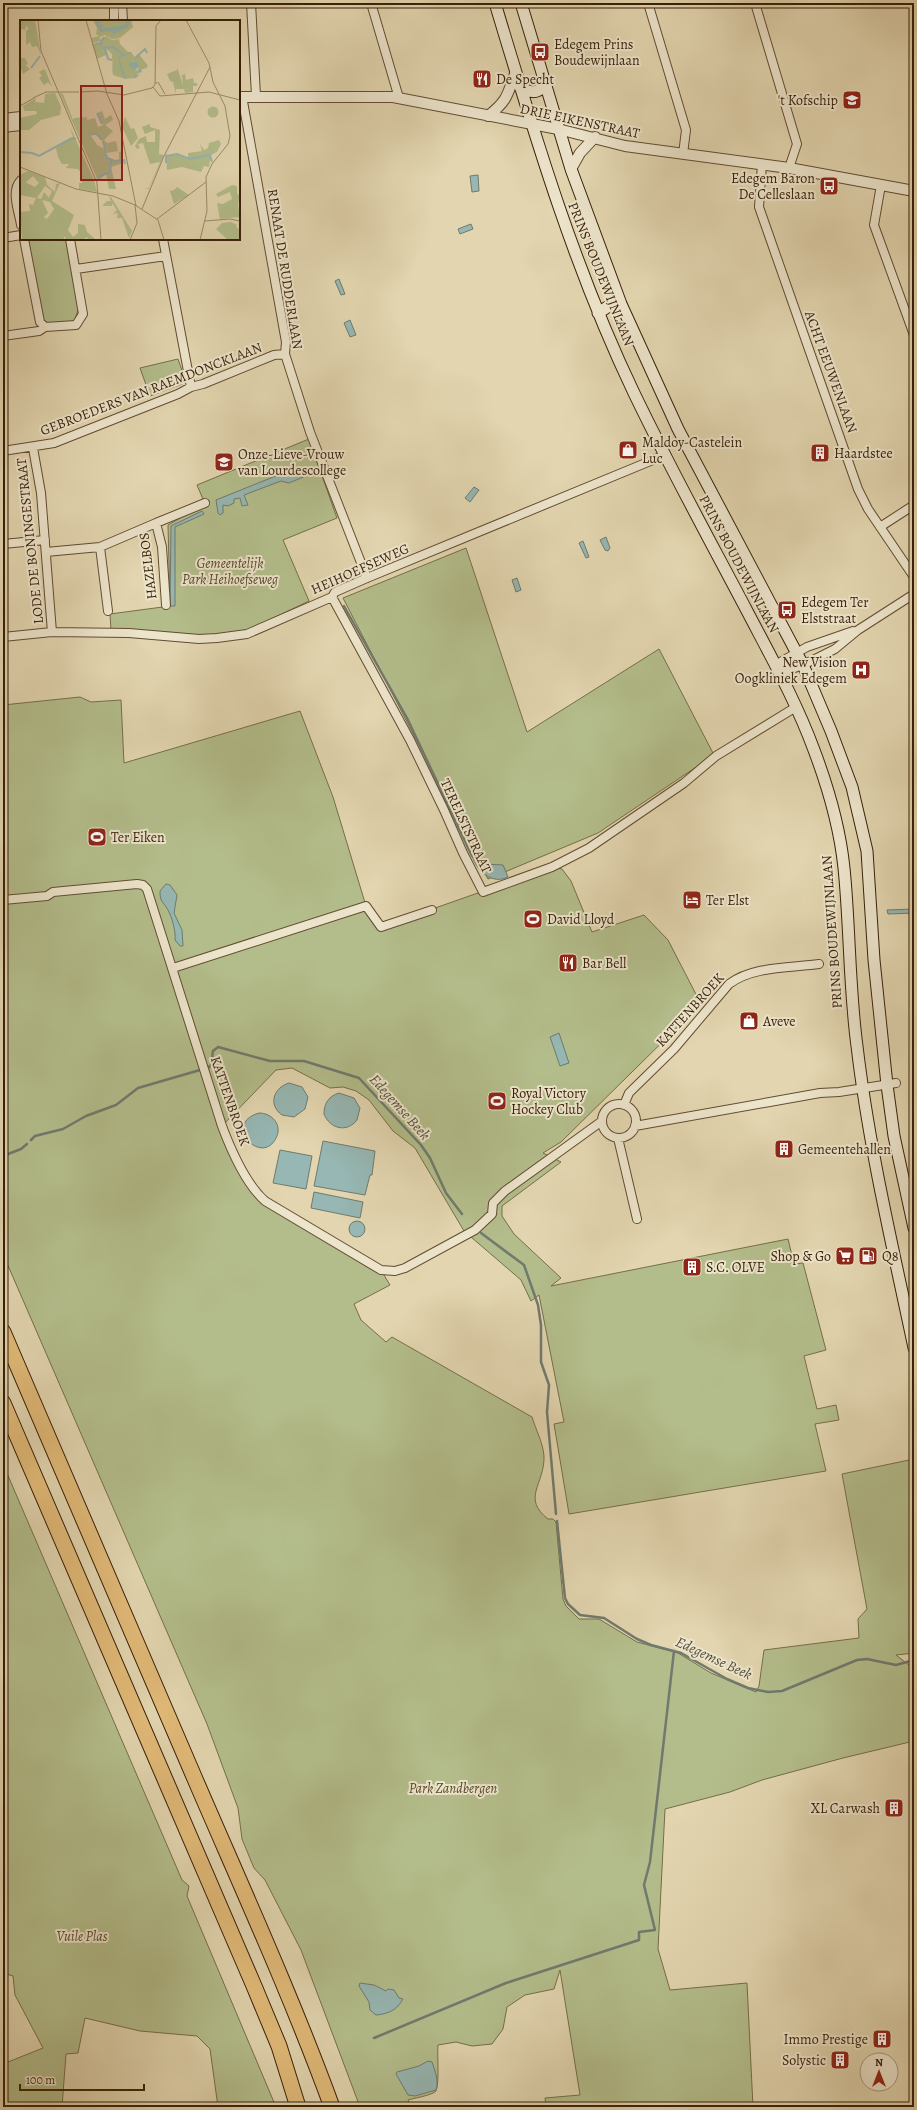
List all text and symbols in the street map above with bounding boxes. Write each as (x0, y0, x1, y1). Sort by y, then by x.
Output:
inset map (20, 20, 240, 240)
place label: Edegem Prins Boudewijnlaan (554, 35, 640, 70)
bus stop icon: Edegem Prins Boudewijnlaan (529, 41, 551, 63)
restaurant icon: De Specht (471, 68, 493, 90)
place label: De Specht (496, 70, 554, 89)
school or university icon: 't Kofschip (841, 89, 863, 111)
place label: 't Kofschip (778, 91, 838, 110)
street label: DRIE EIKENSTRAAT (518, 99, 642, 143)
place label: Edegem Baron De Celleslaan (731, 169, 815, 204)
bus stop icon: Edegem Baron De Celleslaan (818, 175, 840, 197)
street label: RENAAT DE RUDDERLAAN (263, 187, 307, 351)
street label: PRINS BOUDEWIJNLAAN (563, 199, 639, 349)
street label: ACHT EEUWENLAAN (800, 307, 862, 436)
street label: GEBROEDERS VAN RAEMDONCKLAAN (37, 338, 265, 440)
place label: Maldoy-Castelein Luc (642, 433, 743, 468)
shop icon: Maldoy-Castelein Luc (617, 439, 639, 461)
building icon: Haardstee (809, 442, 831, 464)
place label: Haardstee (834, 444, 893, 463)
place label: Onze-Lieve-Vrouw van Lourdescollege (237, 445, 346, 480)
school or university icon: Onze-Lieve-Vrouw van Lourdescollege (213, 451, 235, 473)
street label: LODE DE BONINGESTRAAT (12, 457, 48, 625)
street label: PRINS BOUDEWIJNLAAN (695, 492, 783, 636)
street label: HAZELBOS (134, 532, 162, 600)
street label: HEIHOEFSEWEG (308, 539, 412, 599)
park label: Gemeentelijk Park Heihoefseweg (182, 554, 279, 589)
place label: Edegem Ter Elststraat (801, 593, 869, 628)
bus stop icon: Edegem Ter Elststraat (776, 599, 798, 621)
place label: New Vision Oogkliniek Edegem (735, 653, 847, 688)
hospital icon: New Vision Oogkliniek Edegem (850, 659, 872, 681)
street label: TERELSTSTRAAT (436, 776, 496, 877)
sports icon: Ter Eiken (86, 826, 108, 848)
place label: Ter Eiken (111, 828, 165, 847)
street label: PRINS BOUDEWIJNLAAN (817, 855, 847, 1009)
hotel icon: Ter Elst (681, 889, 703, 911)
place label: Ter Elst (706, 891, 750, 910)
sports icon: David Lloyd (522, 908, 544, 930)
place label: David Lloyd (547, 910, 615, 929)
restaurant icon: Bar Bell (557, 952, 579, 974)
place label: Bar Bell (582, 954, 627, 973)
street label: KATTENBROEK (652, 969, 729, 1051)
shop icon: Aveve (738, 1010, 760, 1032)
place label: Aveve (762, 1012, 795, 1031)
street label: KATTENBROEK (206, 1054, 254, 1149)
water label: Edegemse Beek (365, 1070, 435, 1144)
place label: Royal Victory Hockey Club (511, 1084, 587, 1119)
sports icon: Royal Victory Hockey Club (486, 1090, 508, 1112)
building icon: Gemeentehallen (773, 1138, 795, 1160)
place label: Gemeentehallen (798, 1140, 891, 1159)
supermarket icon: Shop & Go (834, 1245, 856, 1267)
fuel station icon: Q8 (857, 1245, 879, 1267)
place label: Shop & Go (771, 1247, 831, 1266)
place label: Q8 (882, 1247, 899, 1266)
building icon: S.C. OLVE (681, 1256, 703, 1278)
place label: S.C. OLVE (706, 1258, 765, 1277)
water label: Edegemse Beek (672, 1632, 756, 1685)
park label: Park Zandbergen (409, 1779, 497, 1798)
building icon: XL Carwash (883, 1797, 905, 1819)
place label: XL Carwash (811, 1799, 881, 1818)
park label: Vuile Plas (56, 1927, 108, 1946)
building icon: Immo Prestige (871, 2028, 893, 2050)
place label: Immo Prestige (783, 2030, 868, 2049)
building icon: Solystic (829, 2049, 851, 2071)
place label: Solystic (782, 2051, 826, 2070)
north arrow (859, 2052, 899, 2092)
text: N (875, 2055, 883, 2070)
scale bar (20, 2066, 144, 2092)
text: 100 m (26, 2072, 55, 2088)

